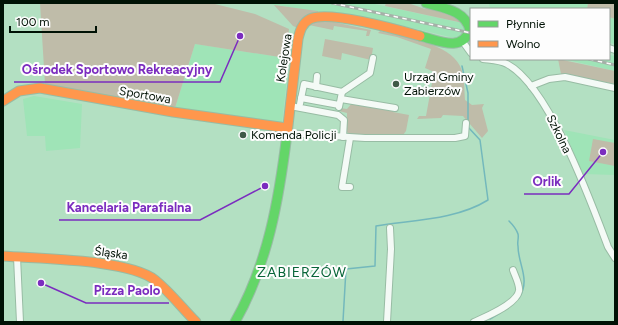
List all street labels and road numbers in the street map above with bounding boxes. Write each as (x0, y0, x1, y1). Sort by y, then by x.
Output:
street label: Kolejowa (273, 33, 295, 83)
street label: Sportowa (118, 84, 172, 106)
street label: Szkolna (544, 112, 574, 156)
street label: Śląska (93, 244, 129, 262)

